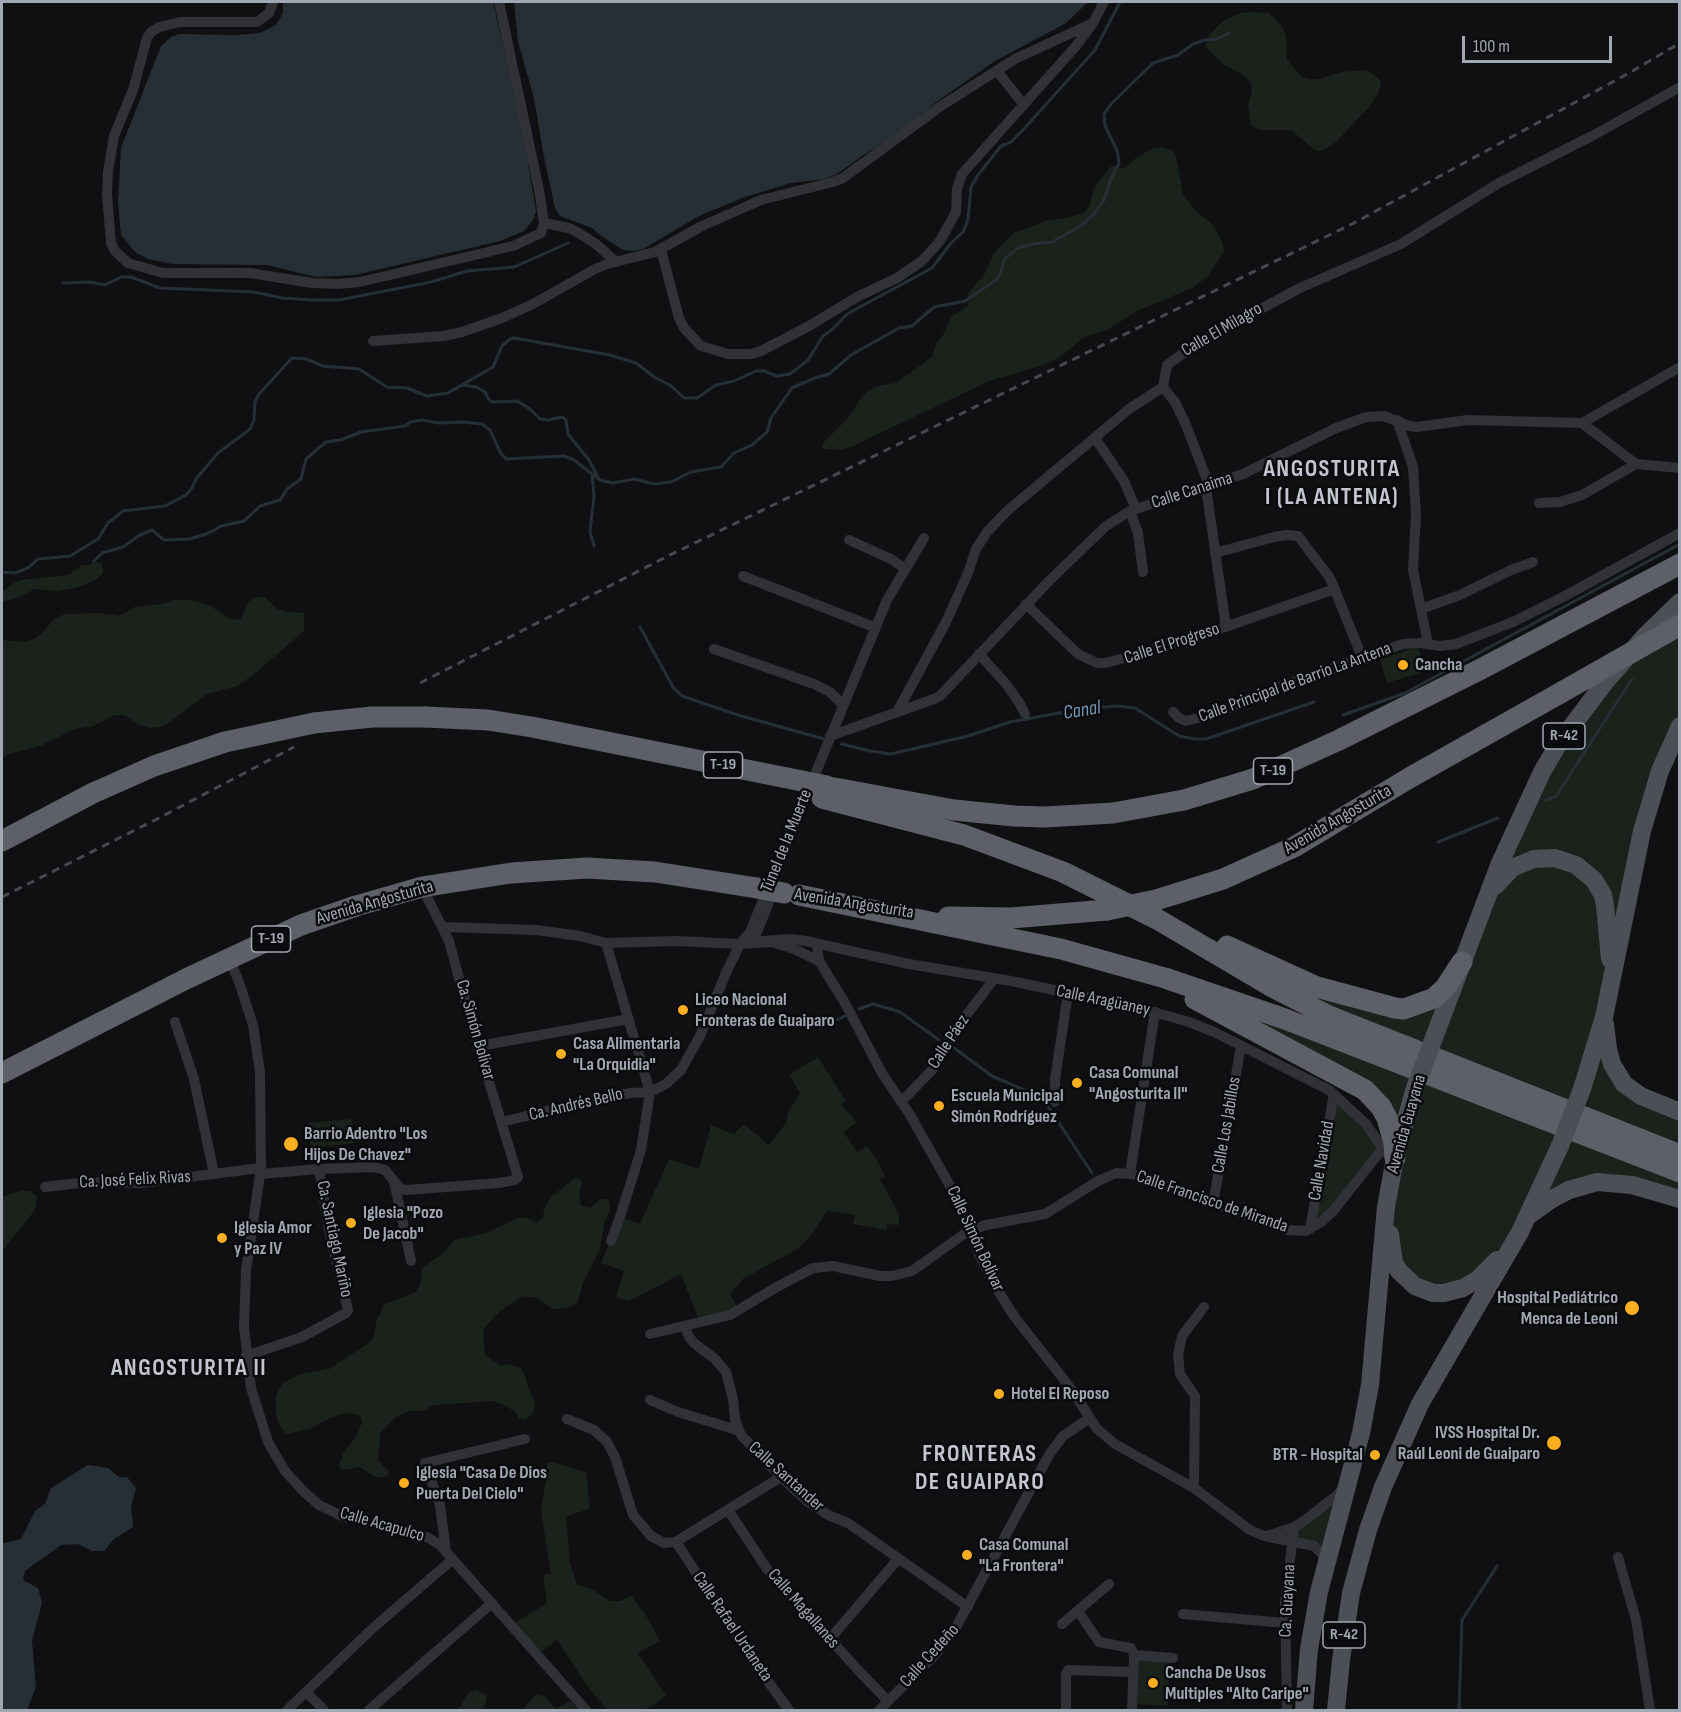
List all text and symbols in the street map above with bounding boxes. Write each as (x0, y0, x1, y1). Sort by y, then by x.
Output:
scale bar (1465, 24, 1615, 62)
text: 100 m (1473, 36, 1510, 57)
street label: Calle El Milagro (1178, 298, 1266, 362)
district label: ANGOSTURITA I (LA ANTENA) (1263, 456, 1401, 512)
street label: Calle Canaima (1149, 468, 1235, 514)
street label: Calle El Progreso (1122, 618, 1222, 670)
street label: Calle Principal de Barrio La Antena (1196, 638, 1394, 728)
place label: Cancha (1415, 654, 1462, 676)
marker: Cancha (1396, 658, 1410, 672)
water label: Canal (1062, 696, 1102, 726)
road number: R-42 (1543, 723, 1585, 749)
road number: T-19 (704, 752, 742, 778)
road number: T-19 (1254, 758, 1292, 784)
street label: Avenida Angosturita (1280, 781, 1396, 859)
street label: Túnel de la Muerte (757, 786, 817, 896)
street label: Avenida Angosturita (314, 876, 436, 930)
street label: Avenida Angosturita (793, 884, 915, 924)
road number: T-19 (252, 926, 290, 952)
street label: Ca. Simón Bolívar (450, 977, 500, 1083)
street label: Calle Aragüaney (1054, 981, 1152, 1021)
place label: Liceo Nacional Fronteras de Guaiparo (695, 989, 835, 1032)
marker: Liceo Nacional Fronteras de Guaiparo (676, 1003, 690, 1017)
street label: Calle Páez (924, 1011, 974, 1073)
place label: Casa Alimentaria "La Orquidia" (573, 1033, 680, 1076)
marker: Casa Alimentaria "La Orquidia" (554, 1047, 568, 1061)
place label: Casa Comunal "Angosturita II" (1089, 1062, 1188, 1104)
street label: Avenida Guayana (1383, 1072, 1431, 1176)
street label: Calle Los Jabillos (1208, 1075, 1246, 1175)
marker: Casa Comunal "Angosturita II" (1070, 1076, 1084, 1090)
street label: Ca. Andrés Bello (527, 1084, 625, 1126)
place label: Escuela Municipal Simón Rodríguez (951, 1085, 1064, 1128)
marker: Escuela Municipal Simón Rodríguez (932, 1099, 946, 1113)
street label: Calle Navidad (1304, 1120, 1340, 1202)
place label: Barrio Adentro "Los Hijos De Chavez" (304, 1123, 427, 1166)
marker: Barrio Adentro "Los Hijos De Chavez" (282, 1135, 300, 1153)
street label: Ca. José Felix Rivas (79, 1166, 191, 1194)
street label: Calle Francisco de Miranda (1134, 1166, 1290, 1238)
street label: Ca. Santiago Mariño (311, 1179, 357, 1299)
street label: Calle Simón Bolívar (941, 1183, 1009, 1295)
place label: Iglesia "Pozo De Jacob" (363, 1202, 443, 1244)
marker: Iglesia "Pozo De Jacob" (344, 1216, 358, 1230)
place label: Iglesia Amor y Paz IV (234, 1217, 312, 1260)
marker: Iglesia Amor y Paz IV (215, 1231, 229, 1245)
place label: Hospital Pediátrico Menca de Leoni (1497, 1287, 1618, 1330)
marker: Hospital Pediátrico Menca de Leoni (1623, 1299, 1641, 1317)
district label: ANGOSTURITA II (111, 1355, 267, 1383)
place label: Hotel El Reposo (1011, 1383, 1109, 1405)
marker: Hotel El Reposo (992, 1387, 1006, 1401)
place label: IVSS Hospital Dr. Raúl Leoni de Guaiparo (1398, 1422, 1540, 1464)
marker: IVSS Hospital Dr. Raúl Leoni de Guaiparo (1545, 1434, 1563, 1452)
street label: Calle Santander (744, 1437, 828, 1517)
district label: FRONTERAS DE GUAIPARO (915, 1441, 1045, 1497)
place label: BTR - Hospital (1273, 1444, 1363, 1466)
marker: BTR - Hospital (1368, 1448, 1382, 1462)
place label: Iglesia "Casa De Dios Puerta Del Cielo" (416, 1462, 547, 1504)
marker: Iglesia "Casa De Dios Puerta Del Cielo" (397, 1476, 411, 1490)
street label: Calle Acapulco (337, 1503, 427, 1547)
place label: Casa Comunal "La Frontera" (979, 1534, 1068, 1576)
marker: Casa Comunal "La Frontera" (960, 1548, 974, 1562)
street label: Ca. Guayana (1275, 1564, 1301, 1638)
street label: Calle Magallanes (762, 1565, 844, 1653)
street label: Calle Rafael Urdaneta (687, 1568, 777, 1686)
street label: Calle Cedeño (896, 1620, 964, 1692)
road number: R-42 (1323, 1622, 1365, 1648)
place label: Cancha De Usos Multiples "Alto Caripe" (1165, 1662, 1309, 1704)
marker: Cancha De Usos Multiples "Alto Caripe" (1146, 1676, 1160, 1690)

